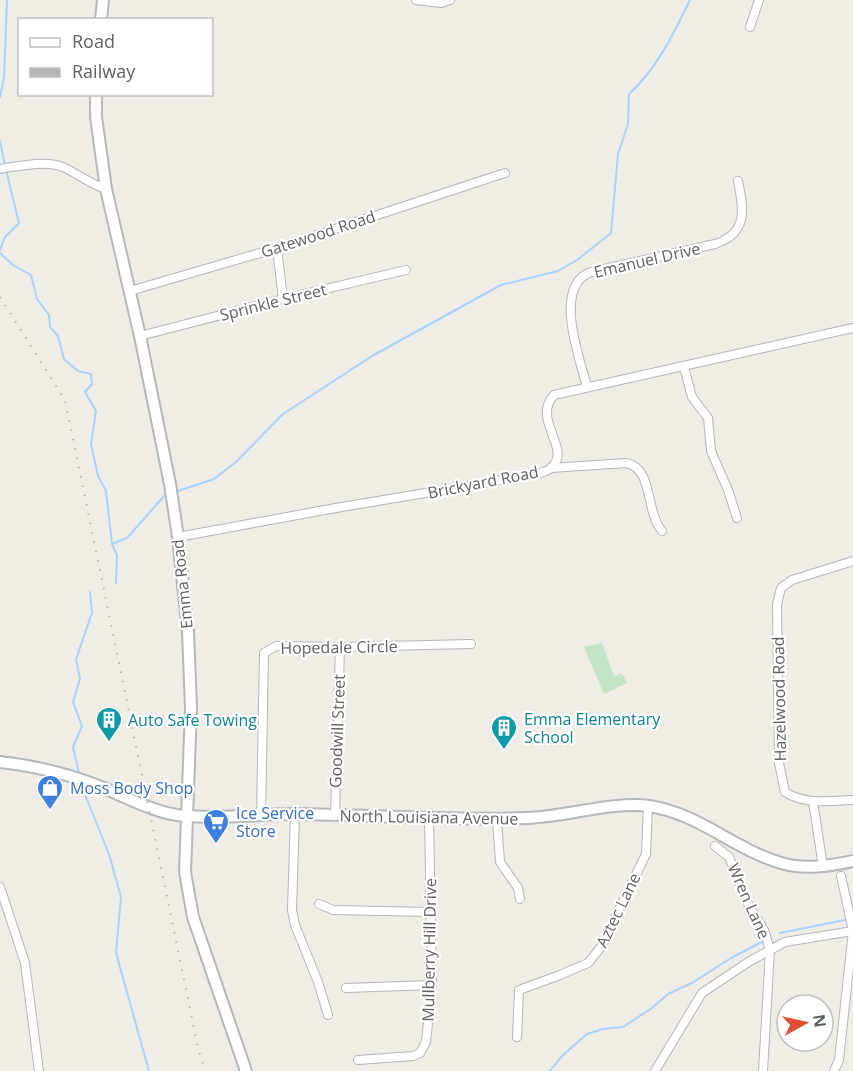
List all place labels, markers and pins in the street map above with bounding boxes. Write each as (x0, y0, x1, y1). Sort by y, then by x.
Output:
building icon: Auto Safe Towing (94, 705, 124, 743)
place label: Emma Elementary School (524, 708, 661, 748)
place label: Auto Safe Towing (128, 709, 257, 731)
building icon: Emma Elementary School (489, 713, 519, 751)
shop icon: Moss Body Shop (35, 773, 65, 811)
place label: Moss Body Shop (70, 777, 193, 799)
place label: Ice Service Store (236, 802, 314, 842)
supermarket icon: Ice Service Store (201, 807, 231, 845)

